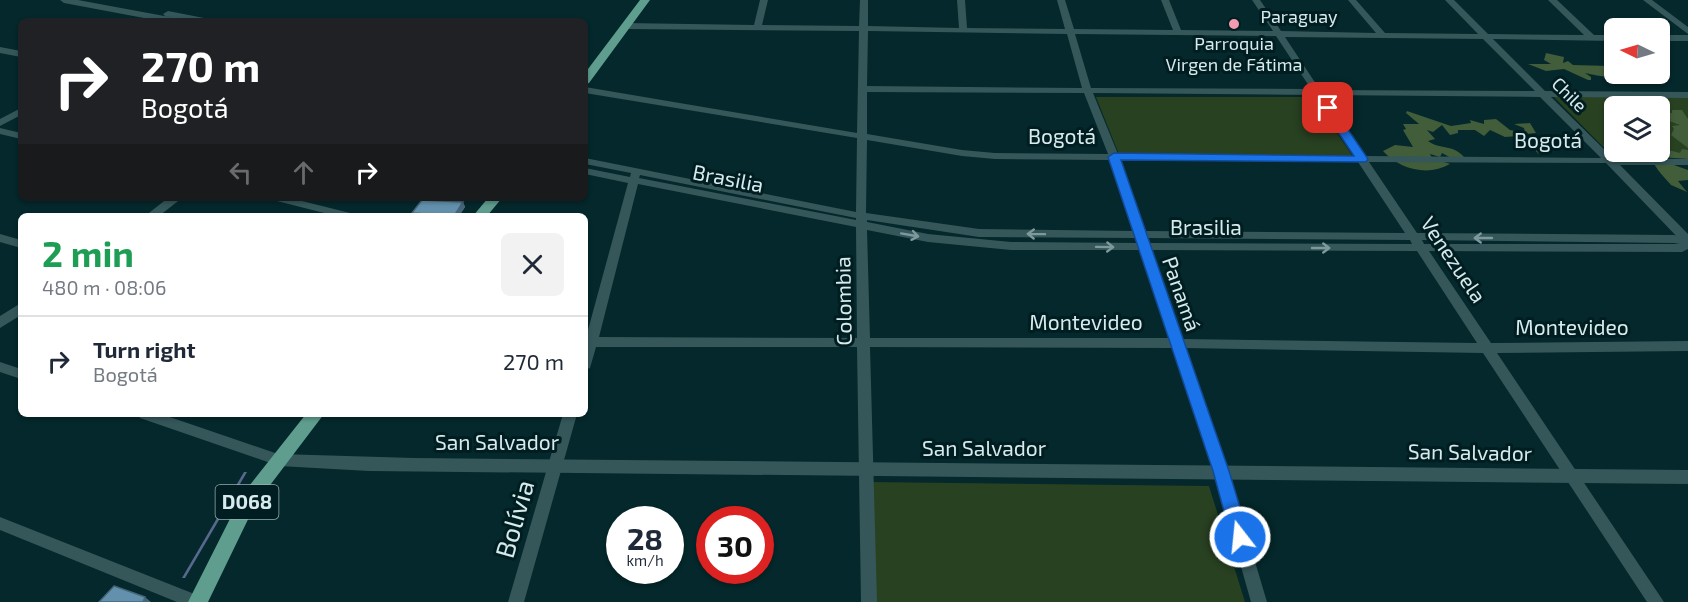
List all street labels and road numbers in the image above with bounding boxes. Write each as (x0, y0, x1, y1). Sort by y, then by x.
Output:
street label: Paraguay (1260, 5, 1338, 27)
street label: Chile (1548, 72, 1592, 116)
street label: Bogotá (1028, 123, 1096, 148)
street label: Bogotá (1514, 127, 1582, 152)
street label: Brasilia (691, 158, 766, 197)
street label: Venezuela (1416, 211, 1492, 307)
street label: Brasilia (1170, 214, 1242, 239)
street label: Panamá (1158, 253, 1207, 334)
street label: Colombia (829, 256, 856, 346)
street label: Montevideo (1029, 309, 1143, 334)
street label: Montevideo (1515, 314, 1629, 339)
street label: San Salvador (435, 429, 560, 454)
street label: San Salvador (922, 435, 1047, 460)
street label: San Salvador (1408, 438, 1533, 465)
street label: Bolívia (488, 476, 539, 561)
road number: D068 (216, 485, 278, 519)

